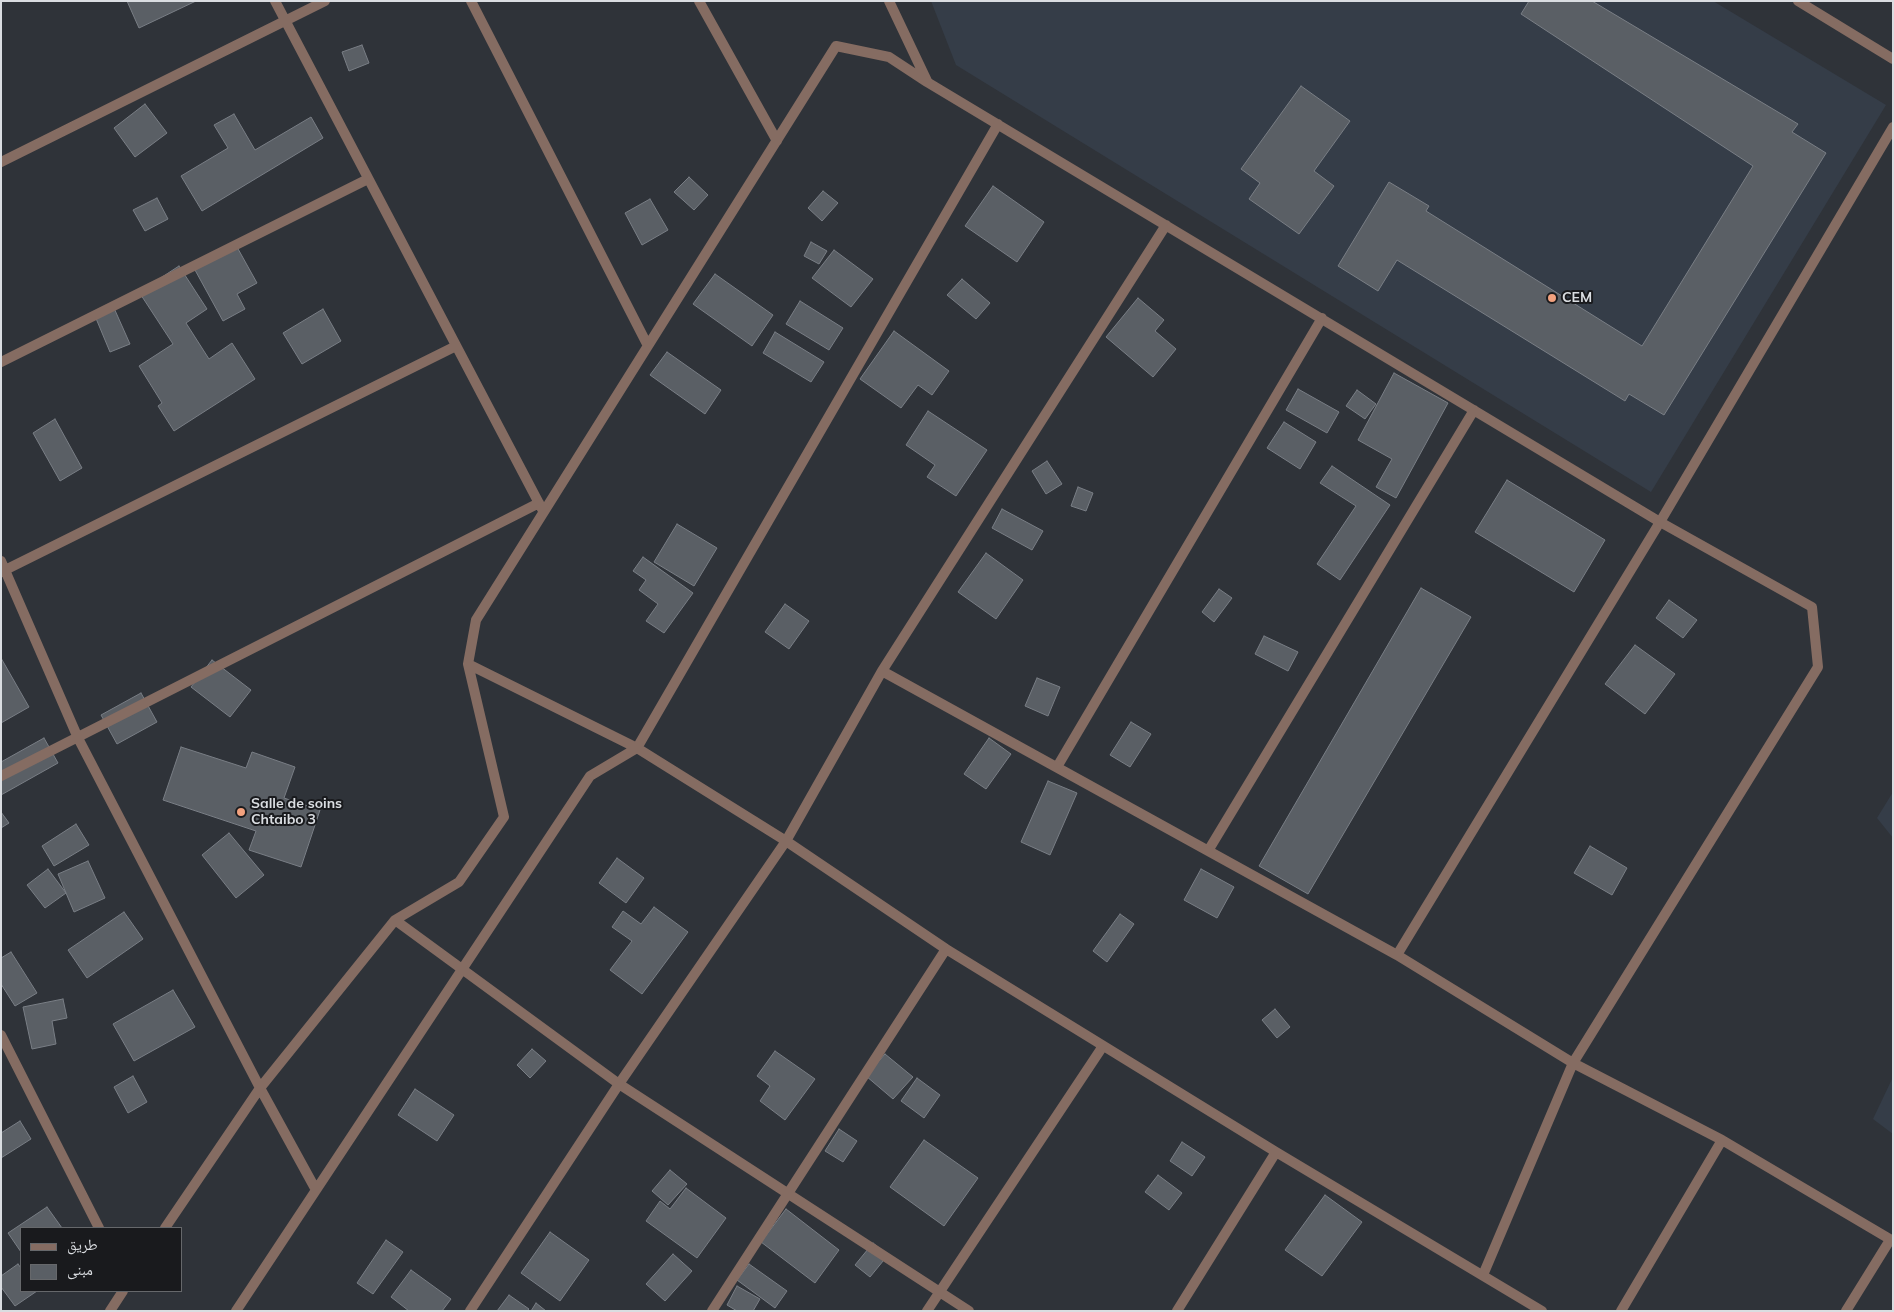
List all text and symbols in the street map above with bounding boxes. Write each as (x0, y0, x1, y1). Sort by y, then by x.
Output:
place label: CEM (1562, 290, 1592, 306)
marker: CEM (1546, 292, 1558, 304)
place label: Salle de soins Chtaibo 3 (251, 796, 342, 829)
marker: Salle de soins Chtaibo 3 (235, 806, 247, 818)
legend (20, 1227, 182, 1292)
text: طريق (67, 1235, 98, 1254)
text: مبنى (67, 1260, 93, 1279)

